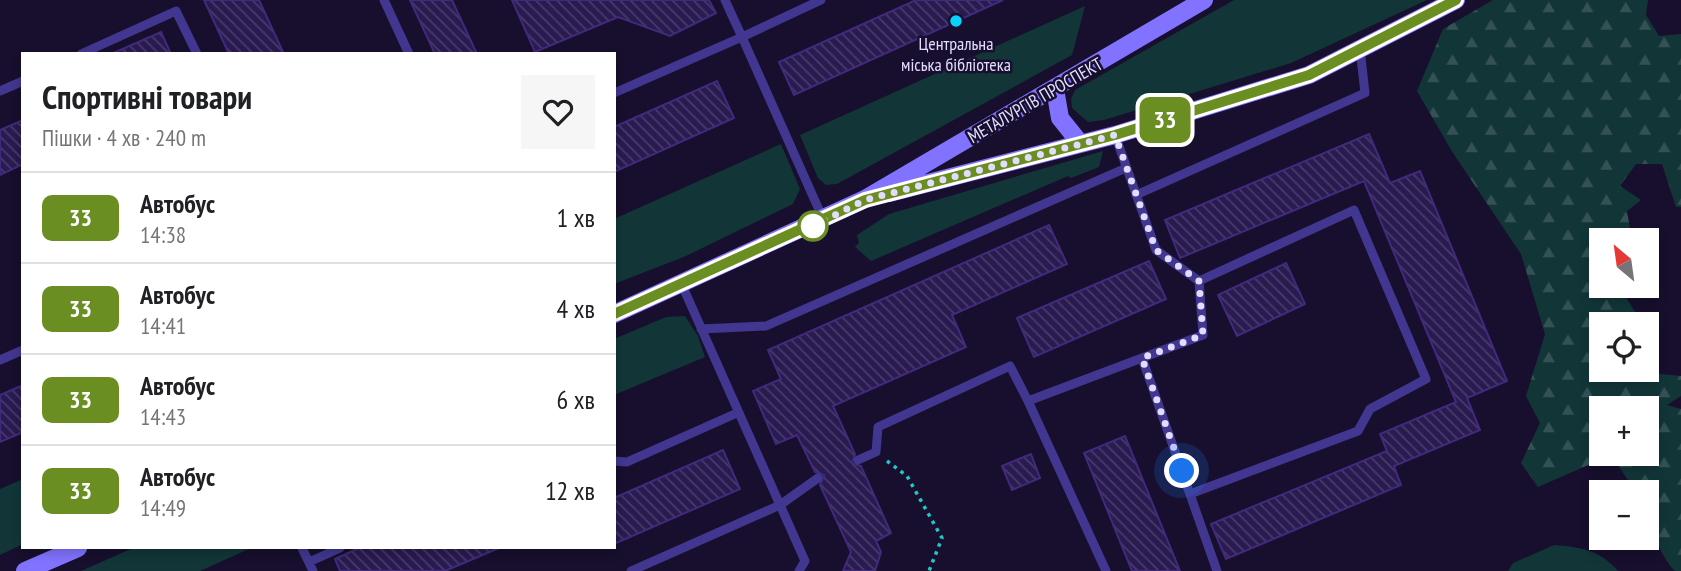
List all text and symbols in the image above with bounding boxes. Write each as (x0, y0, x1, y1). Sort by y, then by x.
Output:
marker: Центральна міська бібліотека (948, 13, 964, 29)
place label: Центральна міська бібліотека (901, 32, 1011, 76)
street label: МЕТАЛУРГІВ ПРОСПЕКТ (963, 52, 1107, 148)
text: Спортивні товари (42, 75, 252, 118)
button: heart (521, 75, 595, 149)
line badge: 33 (1134, 97, 1196, 143)
text: 33 (1154, 104, 1176, 135)
text: Пішки · 4 хв · 240 m (42, 123, 206, 152)
text: Автобус (140, 187, 215, 220)
text: 1 хв (557, 201, 595, 234)
text: 33 (69, 202, 92, 233)
unlabelled marker (798, 211, 828, 241)
text: 14:38 (140, 220, 186, 249)
north arrow (1589, 228, 1659, 298)
map controls (1589, 228, 1659, 550)
text: Автобус (140, 278, 215, 311)
text: 4 хв (557, 292, 595, 325)
text: 33 (69, 293, 92, 324)
text: 14:41 (140, 311, 186, 340)
button: locate (1589, 312, 1659, 382)
text: Автобус (140, 369, 215, 402)
text: 6 хв (557, 383, 595, 416)
text: 33 (69, 384, 92, 415)
button: + (1589, 396, 1659, 466)
text: 14:43 (140, 402, 186, 431)
your location (1164, 453, 1199, 488)
text: Автобус (140, 460, 215, 493)
text: 12 хв (545, 474, 595, 507)
text: 33 (69, 475, 92, 506)
button: − (1589, 480, 1659, 550)
text: 14:49 (140, 493, 186, 522)

